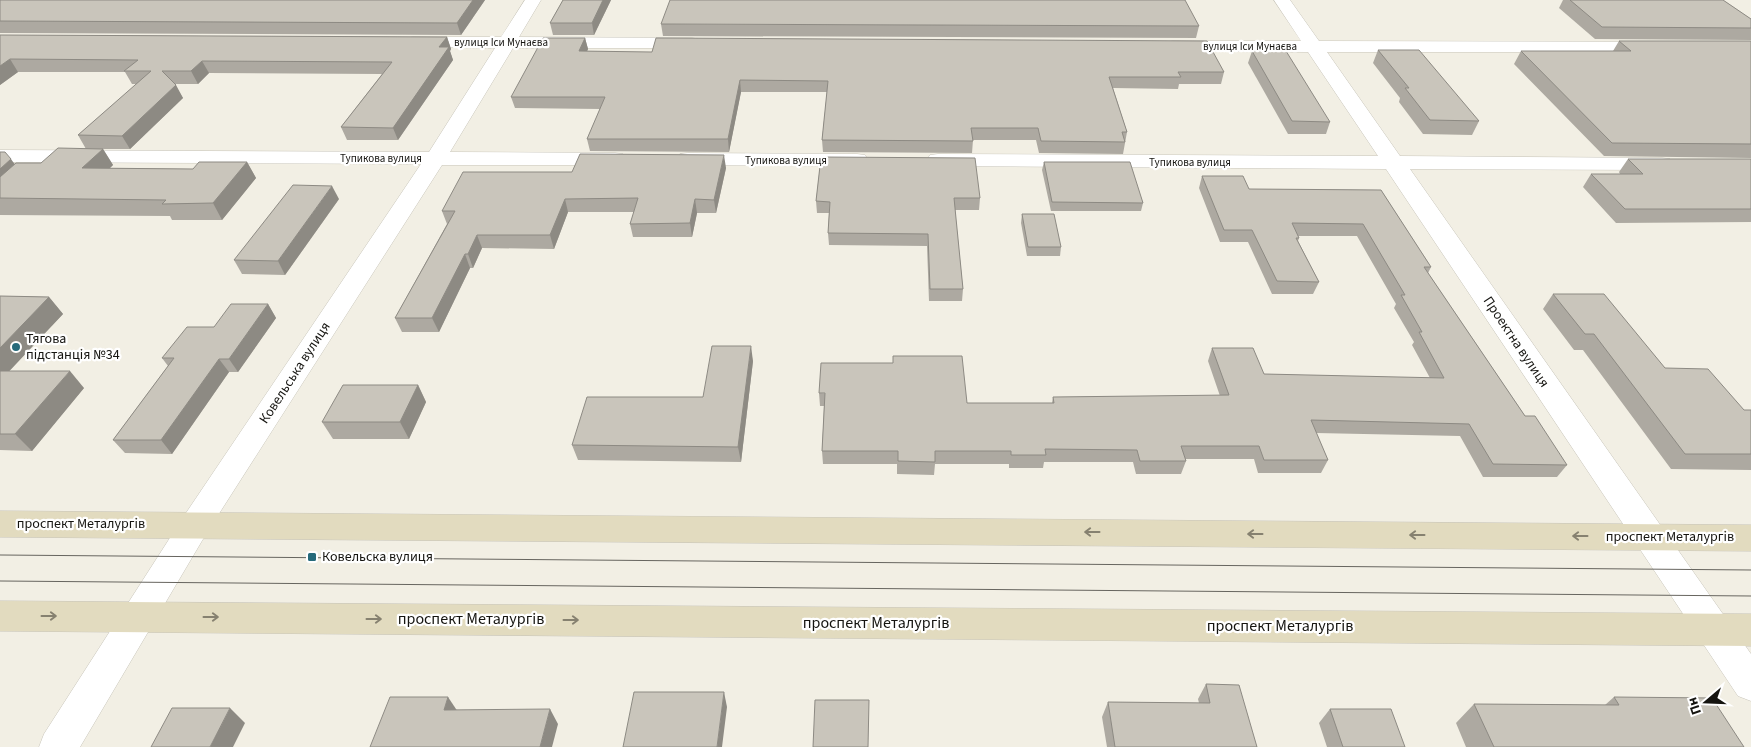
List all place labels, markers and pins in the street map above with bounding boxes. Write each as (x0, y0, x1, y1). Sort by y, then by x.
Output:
place label: Тягова пiдстанцiя №34 (26, 329, 120, 365)
marker: Тягова пiдстанцiя №34 (10, 341, 22, 353)
place label: Ковельска вулиця (322, 547, 433, 567)
marker: Ковельска вулиця (306, 551, 318, 563)

